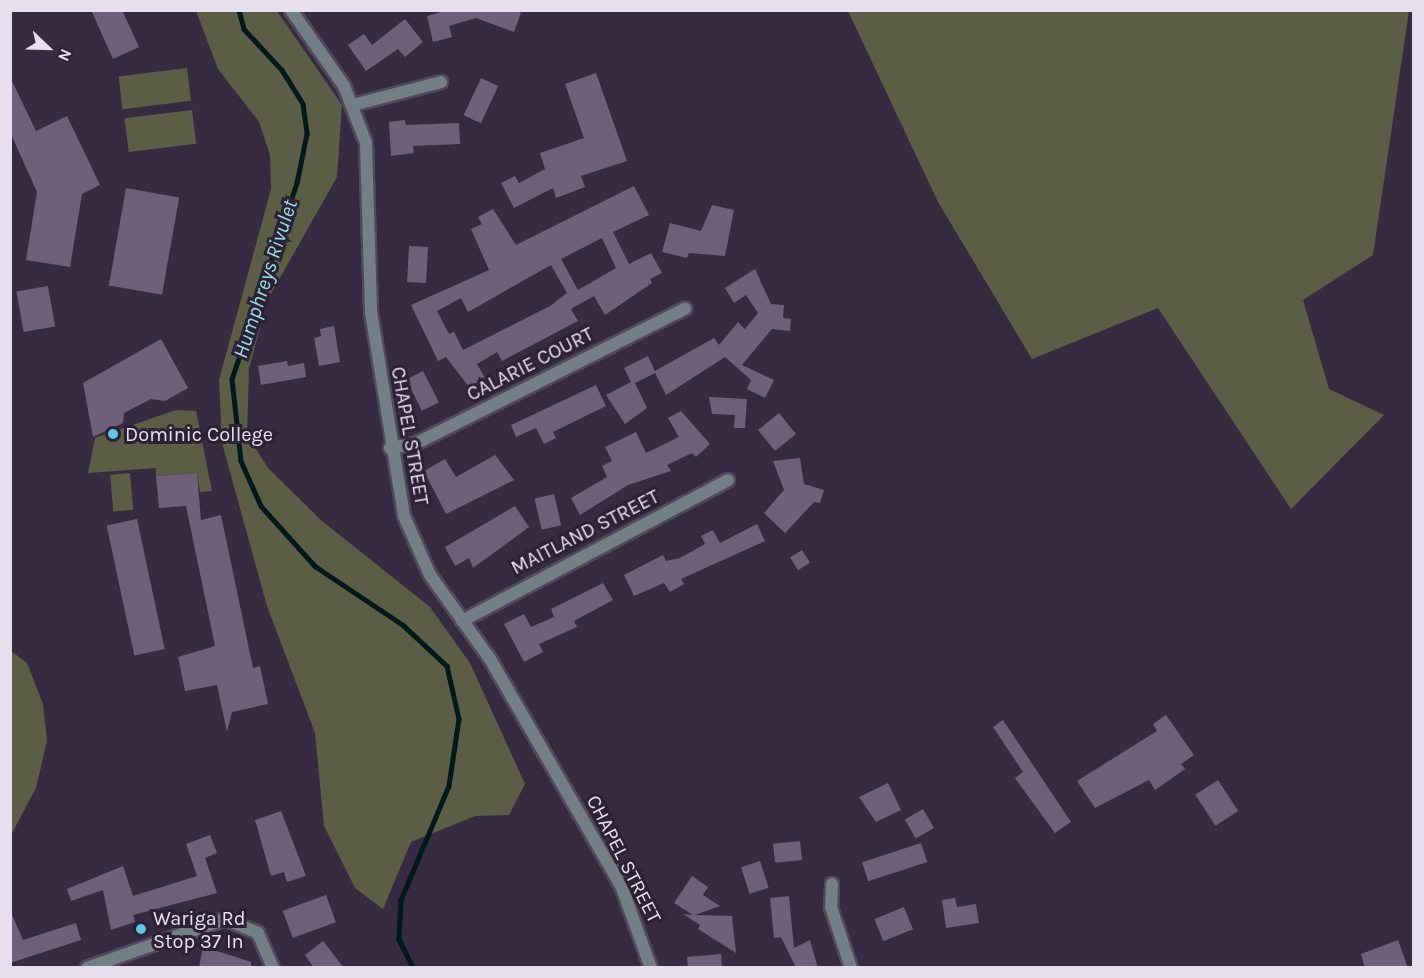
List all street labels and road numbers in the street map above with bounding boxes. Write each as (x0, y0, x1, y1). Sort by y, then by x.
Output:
street label: CALARIE COURT (463, 322, 597, 406)
street label: CHAPEL STREET (386, 365, 434, 507)
street label: MAITLAND STREET (507, 484, 663, 580)
street label: CHAPEL STREET (581, 791, 667, 927)

